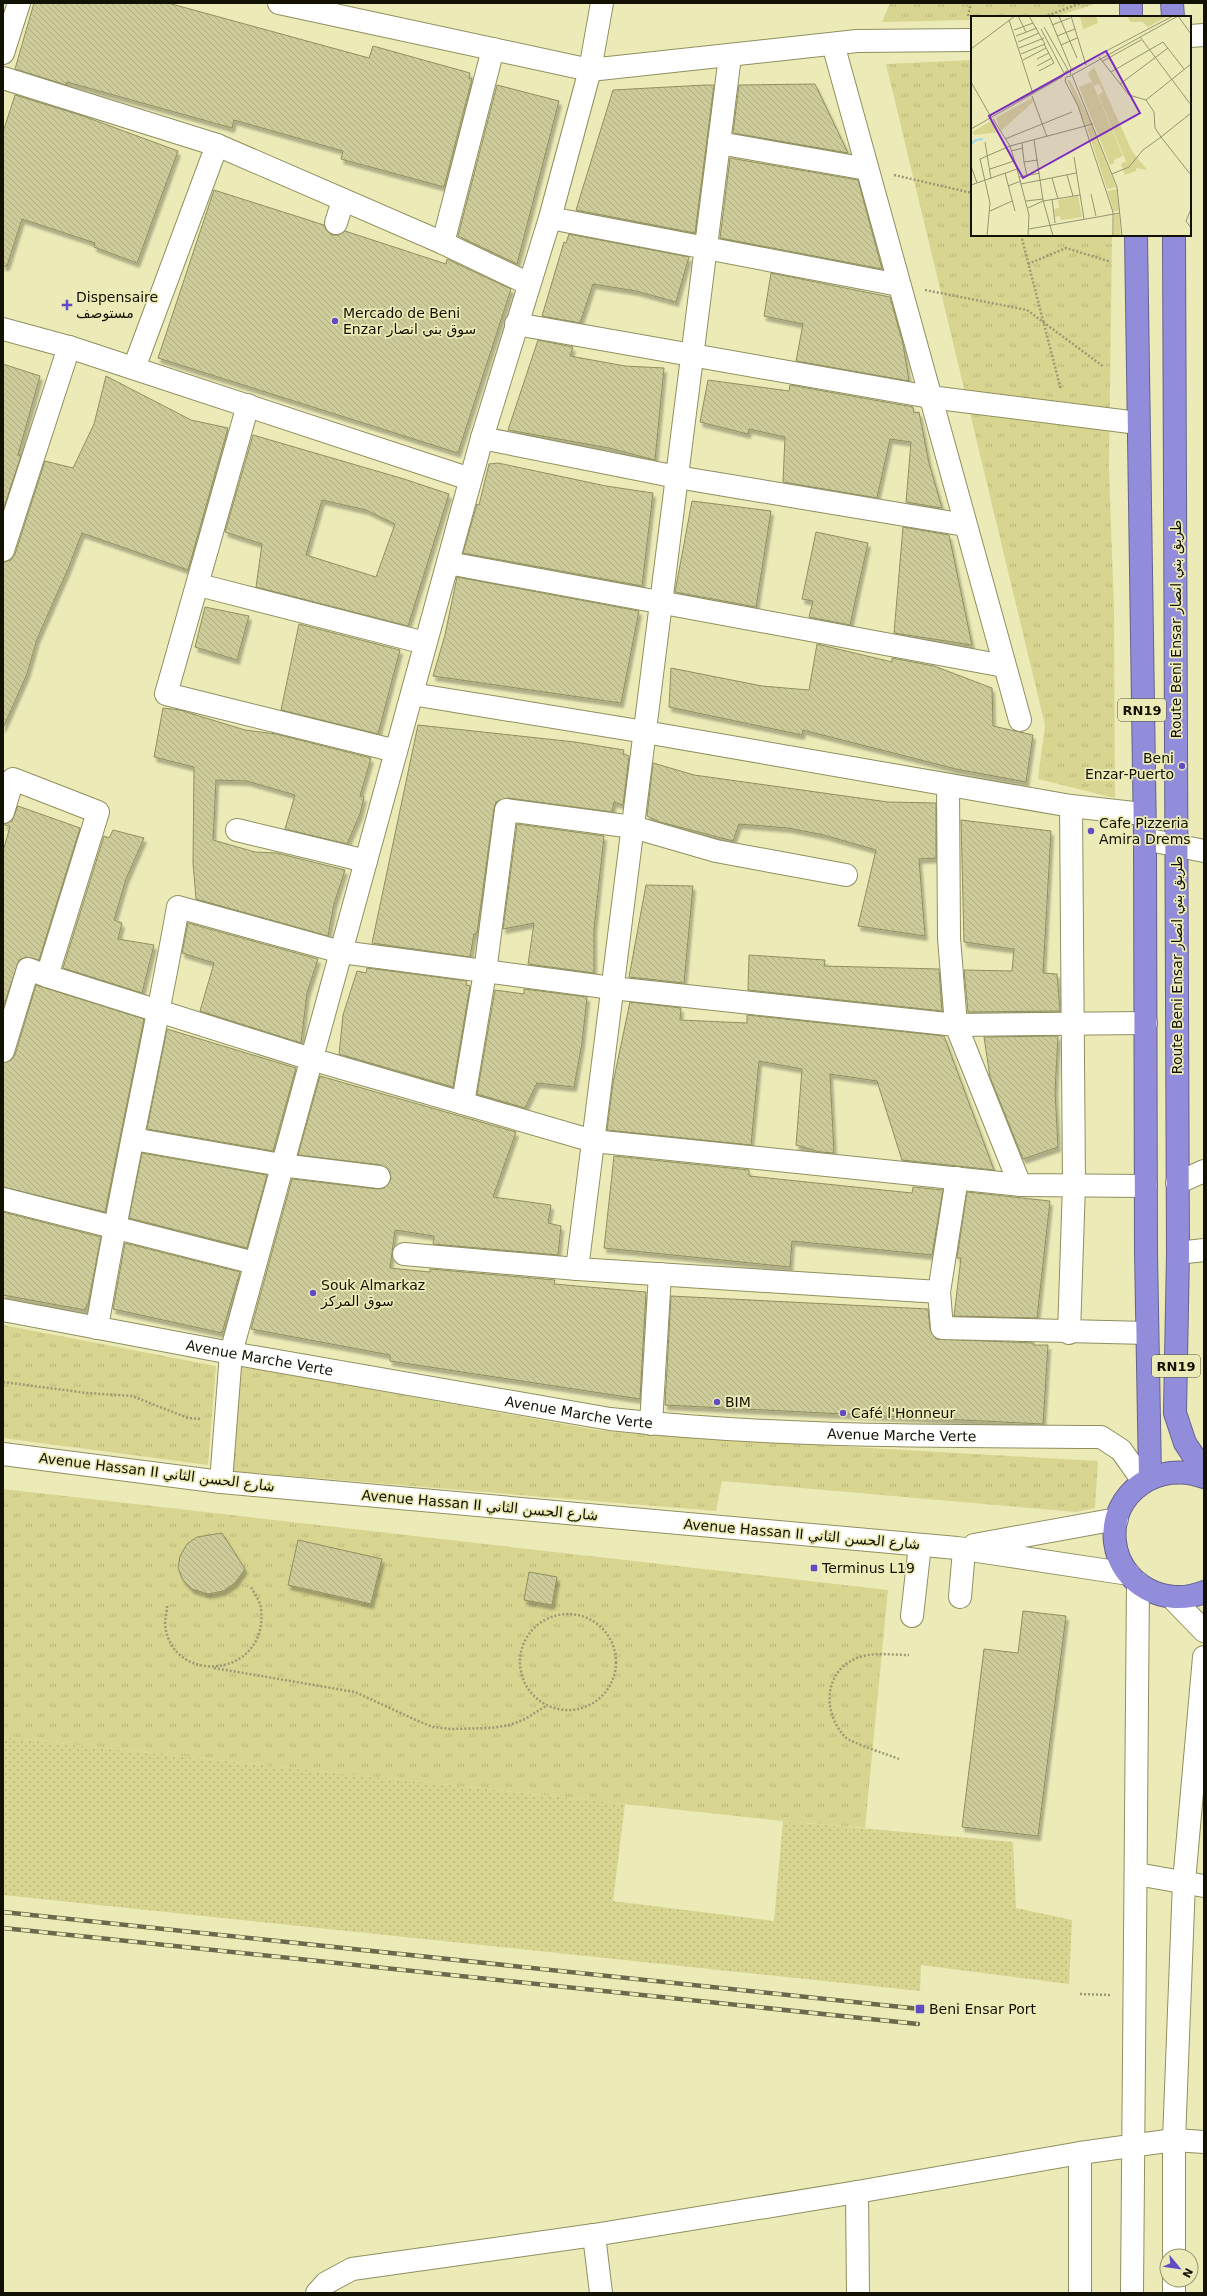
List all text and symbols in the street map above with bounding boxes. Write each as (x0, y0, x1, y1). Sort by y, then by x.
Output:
inset map (971, 16, 1191, 236)
place label: Dispensaire مستوصف (76, 289, 158, 322)
marker: Dispensaire مستوصف (61, 299, 73, 311)
place label: Mercado de Beni Enzar سوق بني انصار (343, 305, 476, 338)
marker: Mercado de Beni Enzar سوق بني انصار (330, 316, 340, 326)
street label: Route Beni Ensar طريق بني انصار (1168, 520, 1185, 738)
road number: RN19 (1118, 699, 1166, 721)
place label: Beni Enzar-Puerto (1085, 750, 1174, 782)
marker: Beni Enzar-Puerto (1177, 761, 1187, 771)
place label: Cafe Pizzeria Amira Drems (1099, 815, 1191, 847)
marker: Cafe Pizzeria Amira Drems (1086, 826, 1096, 836)
street label: Route Beni Ensar طريق بني انصار (1169, 856, 1186, 1074)
place label: Souk Almarkaz سوق المركز (320, 1277, 425, 1310)
marker: Souk Almarkaz سوق المركز (308, 1288, 318, 1298)
street label: Avenue Marche Verte (185, 1337, 334, 1379)
road number: RN19 (1152, 1355, 1200, 1377)
street label: Avenue Marche Verte (504, 1393, 653, 1431)
place label: BIM (725, 1394, 751, 1410)
marker: BIM (712, 1397, 722, 1407)
place label: Café l'Honneur (851, 1405, 955, 1421)
marker: Café l'Honneur (838, 1408, 848, 1418)
street label: Avenue Marche Verte (827, 1426, 976, 1444)
street label: Avenue Hassan II شارع الحسن الثاني (38, 1450, 276, 1495)
street label: Avenue Hassan II شارع الحسن الثاني (361, 1487, 599, 1524)
street label: Avenue Hassan II شارع الحسن الثاني (683, 1516, 921, 1553)
place label: Terminus L19 (821, 1560, 915, 1576)
marker: Terminus L19 (809, 1563, 819, 1573)
place label: Beni Ensar Port (929, 2001, 1036, 2017)
marker: Beni Ensar Port (914, 2003, 926, 2015)
north arrow (1159, 2248, 1199, 2288)
text: N (1179, 2265, 1195, 2280)

